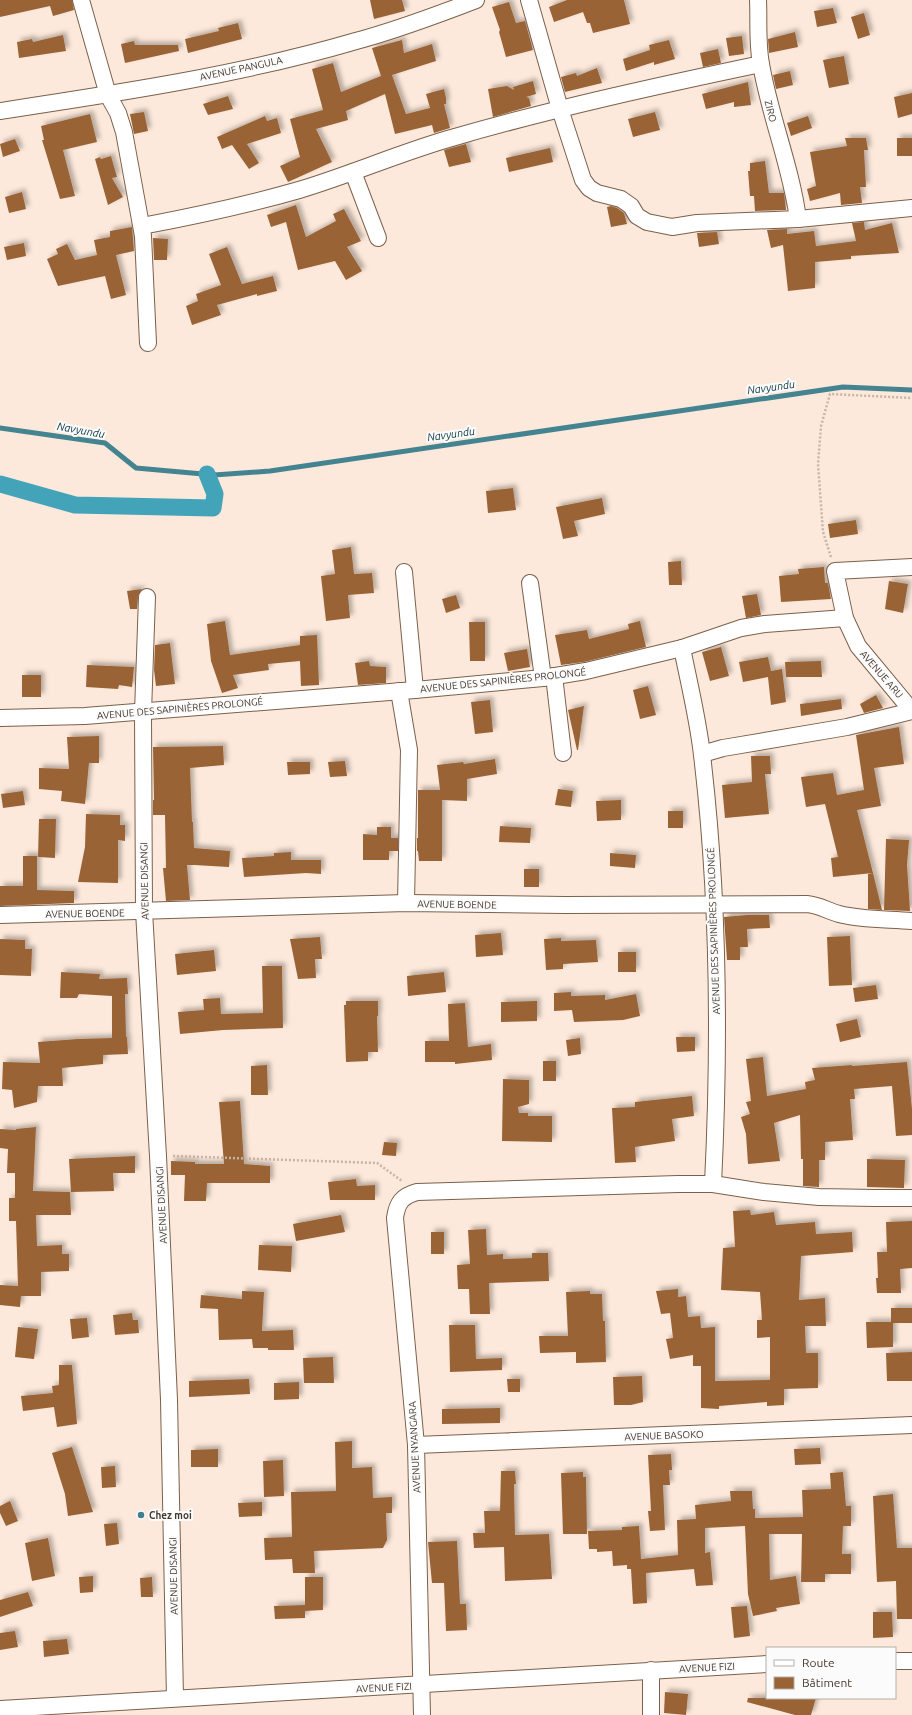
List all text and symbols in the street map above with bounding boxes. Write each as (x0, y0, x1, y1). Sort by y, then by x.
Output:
street label: AVENUE PANGULA (199, 54, 284, 83)
street label: ZIRO (762, 99, 779, 123)
water label: Navyundu (746, 378, 796, 396)
water label: Navyundu (56, 420, 106, 440)
water label: Navyundu (426, 425, 476, 443)
street label: AVENUE ARU (858, 648, 905, 700)
street label: AVENUE DES SAPINIÈRES PROLONGÉ (419, 665, 587, 695)
street label: AVENUE DES SAPINIÈRES PROLONGÉ (96, 695, 264, 721)
street label: AVENUE DISANGI (138, 842, 151, 920)
street label: AVENUE DES SAPINIÈRES PROLONGÉ (704, 847, 722, 1015)
street label: AVENUE BOENDE (417, 898, 497, 911)
street label: AVENUE BOENDE (45, 907, 125, 920)
street label: AVENUE DISANGI (154, 1166, 169, 1244)
street label: AVENUE NYANGARA (407, 1400, 422, 1493)
street label: AVENUE BASOKO (624, 1429, 704, 1442)
marker: Chez moi (136, 1510, 146, 1520)
place label: Chez moi (149, 1510, 192, 1521)
street label: AVENUE DISANGI (167, 1537, 180, 1615)
legend (766, 1647, 896, 1699)
text: Route (802, 1656, 835, 1669)
street label: AVENUE FIZI (679, 1661, 735, 1674)
text: Bâtiment (802, 1676, 852, 1689)
street label: AVENUE FIZI (356, 1681, 412, 1694)

